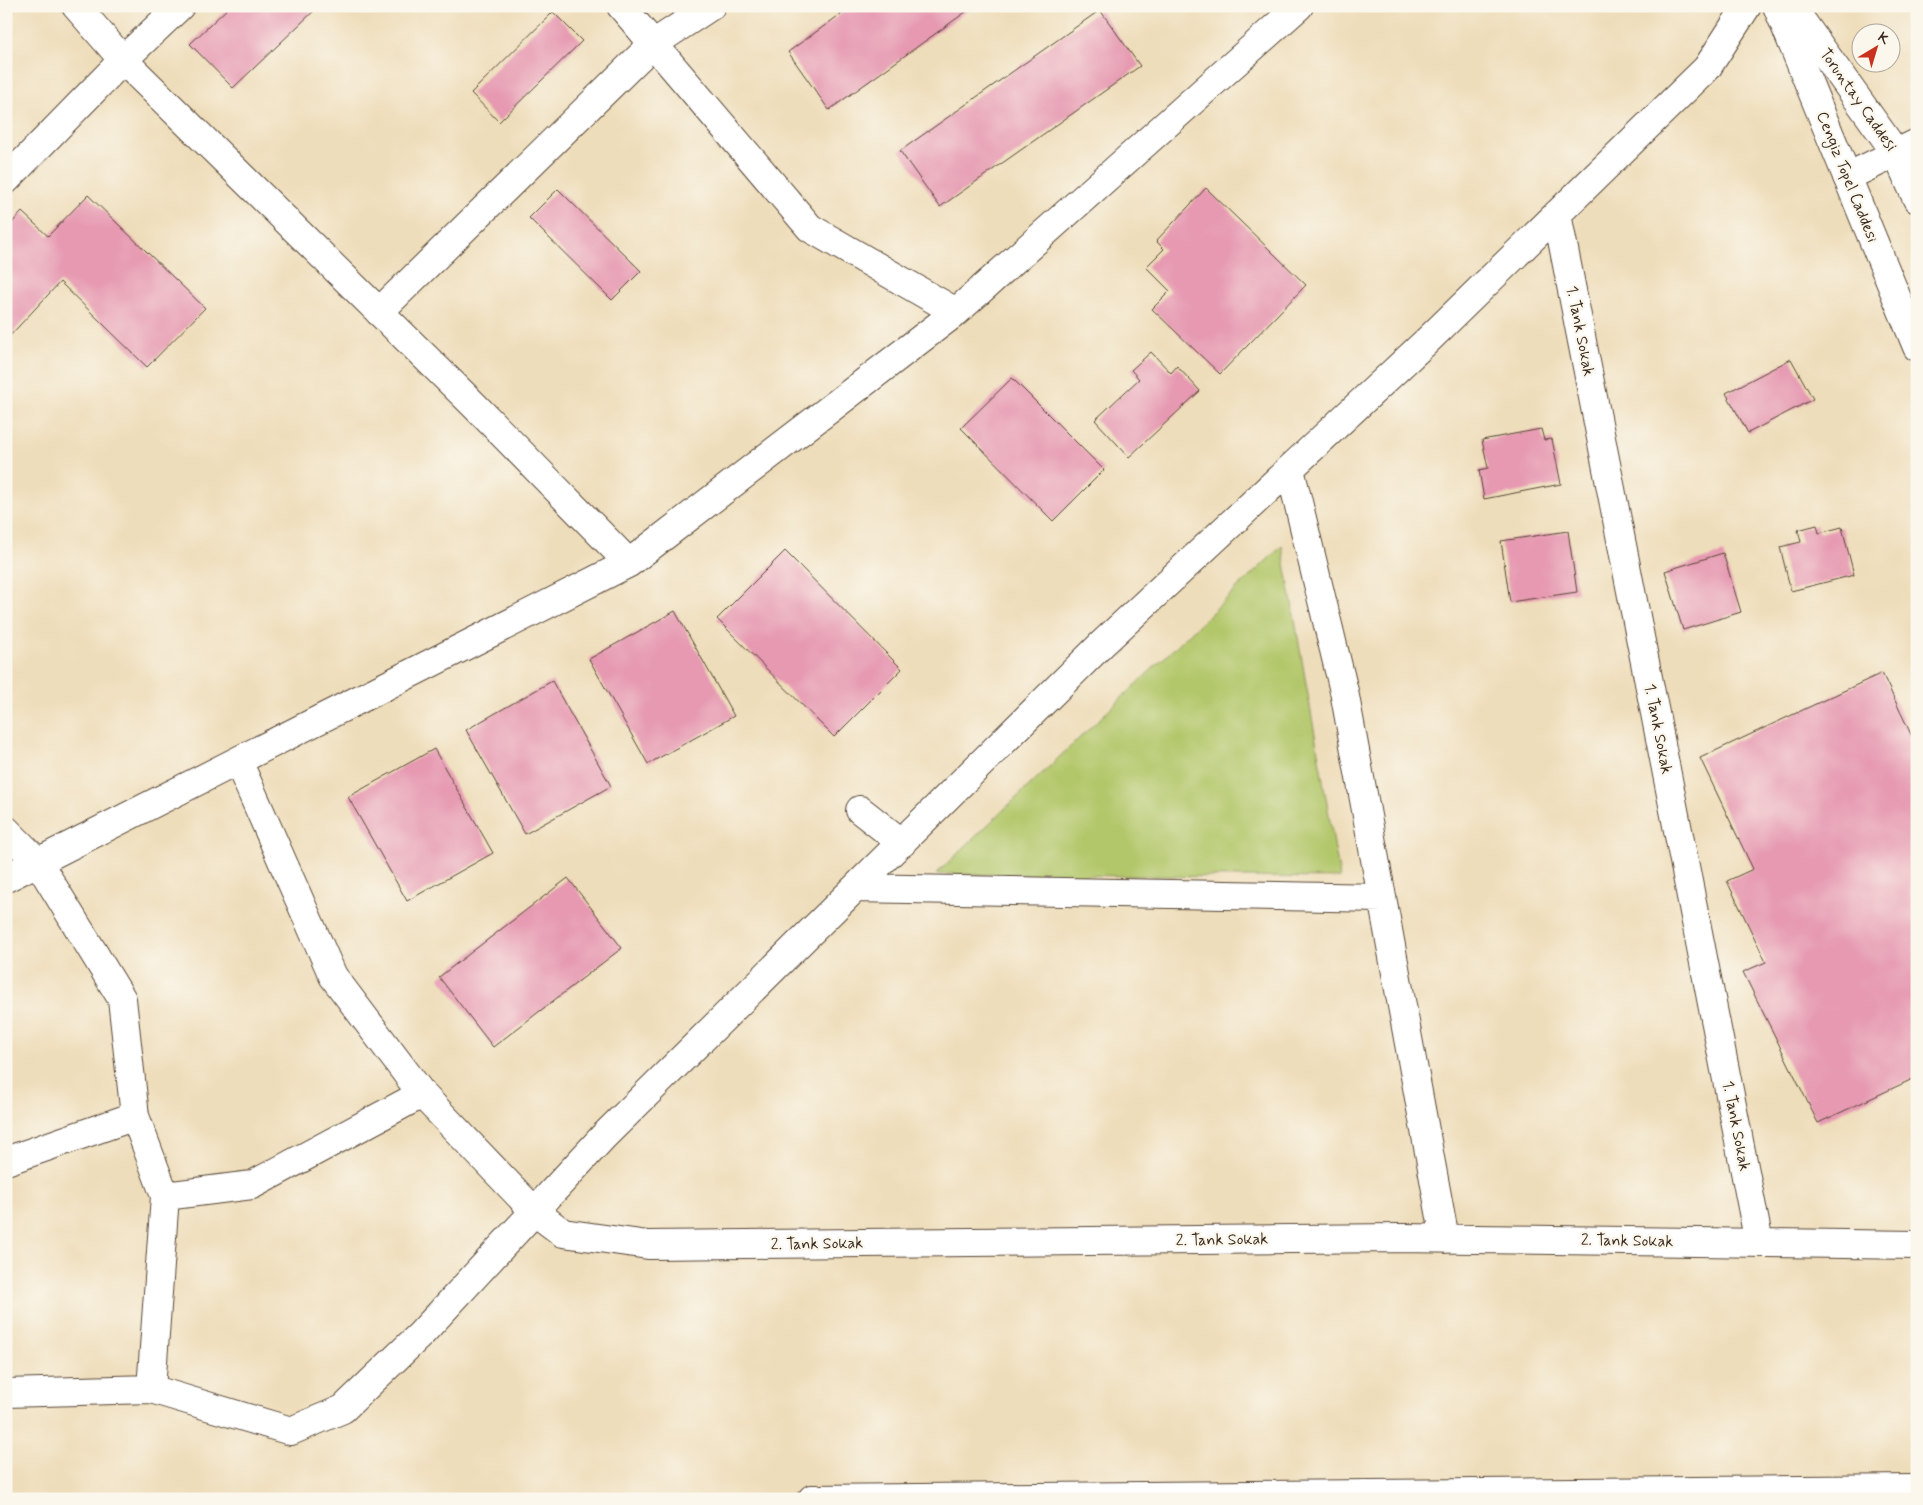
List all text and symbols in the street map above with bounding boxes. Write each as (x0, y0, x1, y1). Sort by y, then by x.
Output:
north arrow (1850, 22, 1900, 72)
text: K (1874, 28, 1894, 49)
street label: Toruntay Caddesi (1815, 44, 1901, 156)
street label: Cengiz Topel Caddesi (1810, 108, 1883, 246)
street label: 1. Tank Sokak (1561, 284, 1599, 378)
street label: 1. Tank Sokak (1639, 682, 1677, 776)
street label: 1. Tank Sokak (1717, 1079, 1755, 1173)
street label: 2. Tank Sokak (1176, 1229, 1268, 1251)
street label: 2. Tank Sokak (1581, 1230, 1673, 1252)
street label: 2. Tank Sokak (771, 1233, 863, 1255)

